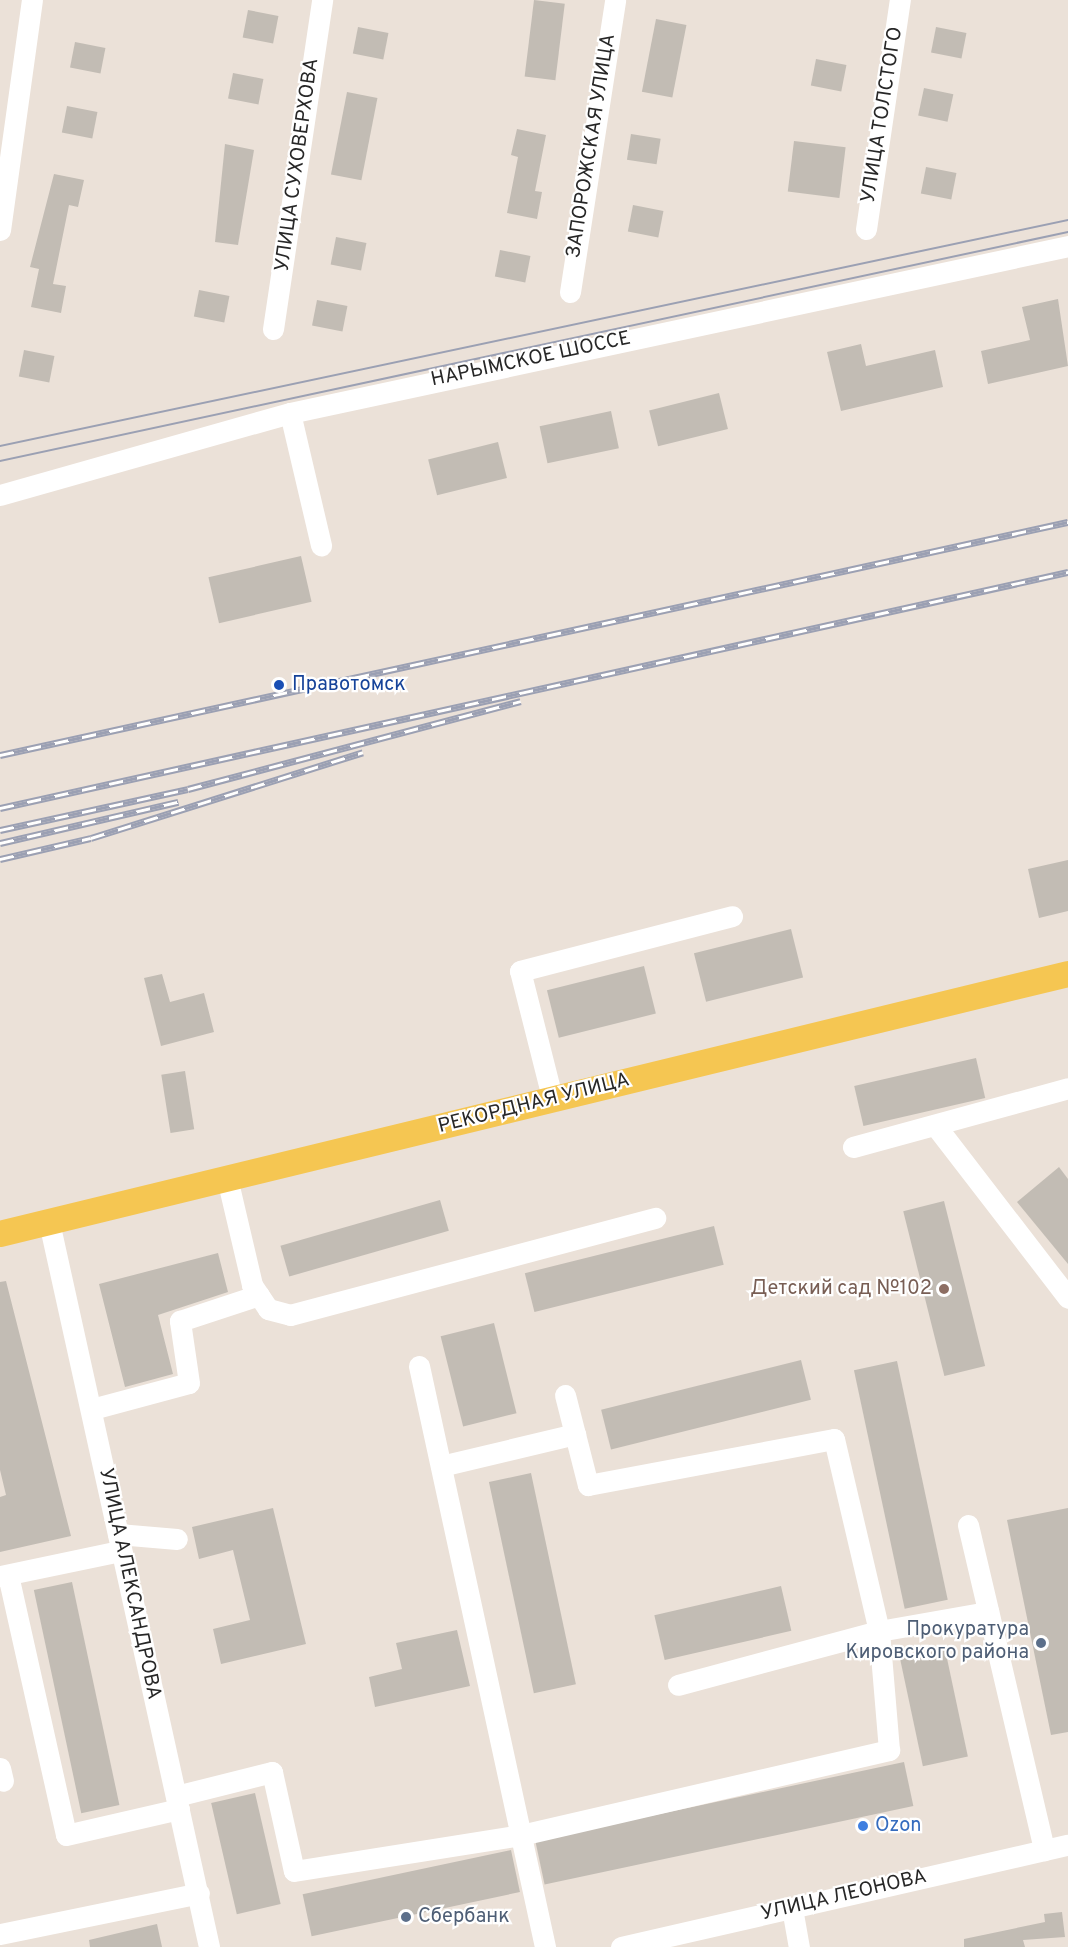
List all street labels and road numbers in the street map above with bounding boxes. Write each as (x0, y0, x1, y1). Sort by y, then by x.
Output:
street label: УЛИЦА ТОЛСТОГО (857, 25, 909, 205)
street label: ЗАПОРОЖСКАЯ УЛИЦА (562, 32, 622, 260)
street label: УЛИЦА СУХОВЕРХОВА (271, 56, 325, 274)
street label: НАРЫМСКОЕ ШОССЕ (429, 327, 633, 393)
street label: РЕКОРДНАЯ УЛИЦА (436, 1069, 632, 1139)
street label: УЛИЦА АЛЕКСАНДРОВА (93, 1465, 165, 1703)
street label: УЛИЦА ЛЕОНОВА (758, 1865, 930, 1927)

